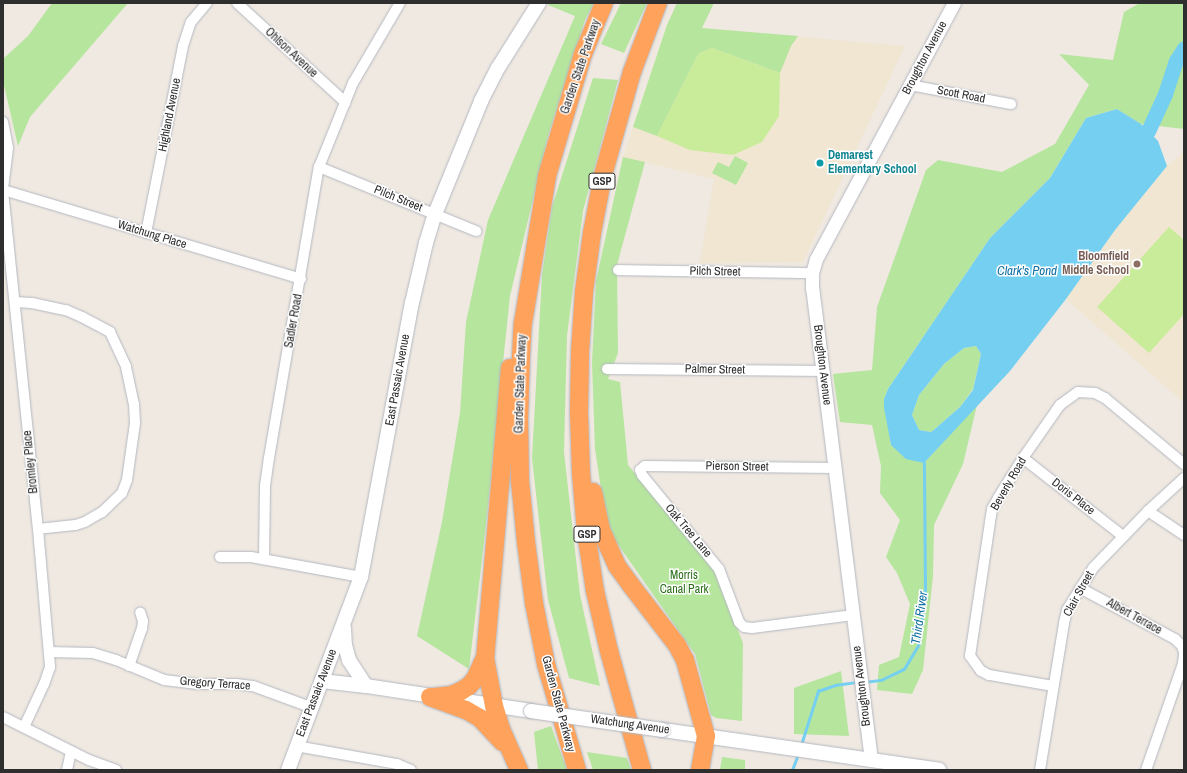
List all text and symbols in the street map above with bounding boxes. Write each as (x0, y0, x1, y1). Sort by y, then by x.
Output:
street label: Garden State Parkway (558, 18, 604, 116)
street label: Broughton Avenue (900, 19, 950, 97)
street label: Ohlson Avenue (262, 25, 320, 81)
street label: Highland Avenue (156, 77, 184, 153)
street label: Scott Road (936, 83, 986, 107)
place label: Demarest Elementary School (828, 149, 917, 177)
marker: Demarest Elementary School (815, 158, 825, 168)
road number: GSP (588, 172, 616, 190)
street label: Pilch Street (372, 183, 424, 215)
street label: Watchung Place (116, 218, 188, 252)
place label: Bloomfield Middle School (1062, 250, 1129, 278)
marker: Bloomfield Middle School (1132, 259, 1142, 269)
water label: Clark's Pond (997, 263, 1057, 279)
street label: Pilch Street (689, 264, 741, 280)
street label: Sadler Road (282, 293, 306, 349)
street label: Broughton Avenue (810, 324, 834, 406)
street label: East Passaic Avenue (383, 333, 413, 427)
street label: Garden State Parkway (512, 334, 530, 434)
street label: Palmer Street (685, 362, 745, 378)
street label: Bromley Place (21, 430, 41, 494)
street label: Beverly Road (988, 455, 1030, 513)
street label: Pierson Street (705, 459, 769, 475)
street label: Doris Place (1049, 476, 1097, 518)
street label: Oak Tree Lane (662, 501, 714, 561)
road number: GSP (573, 525, 601, 543)
park label: Morris Canal Park (660, 569, 708, 597)
street label: Clair Street (1061, 569, 1097, 619)
water label: Third River (909, 591, 931, 645)
street label: Albert Terrace (1104, 596, 1164, 638)
street label: Broughton Avenue (850, 645, 874, 727)
street label: East Passaic Avenue (294, 647, 340, 739)
street label: Garden State Parkway (538, 654, 578, 754)
street label: Gregory Terrace (179, 674, 251, 694)
street label: Watchung Avenue (589, 712, 671, 738)

